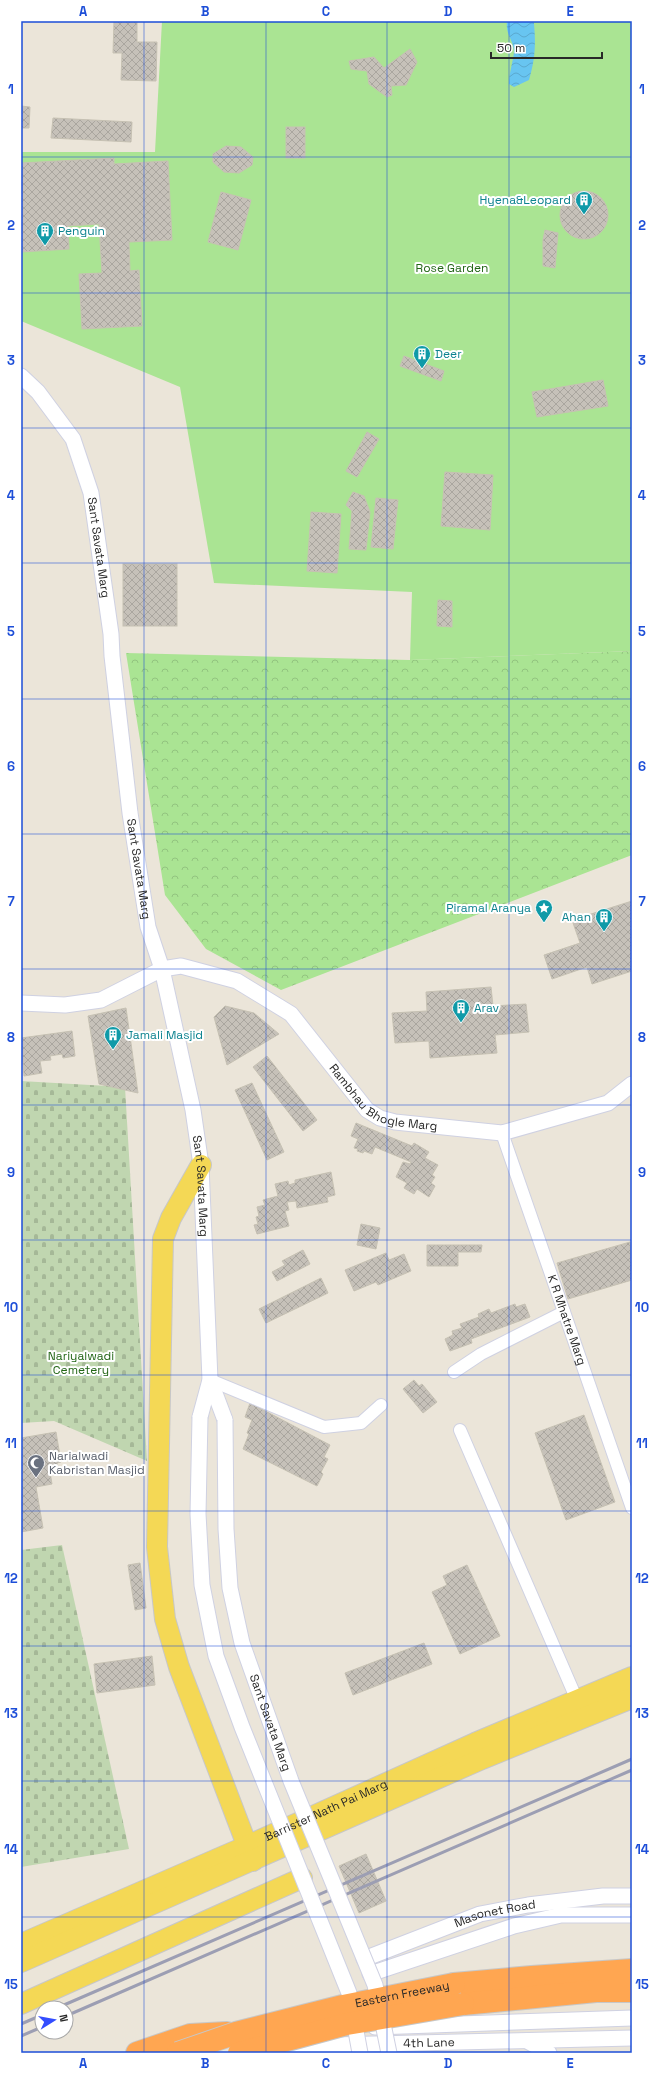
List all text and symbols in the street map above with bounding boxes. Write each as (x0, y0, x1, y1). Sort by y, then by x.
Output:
text: A (79, 3, 88, 20)
text: B (201, 3, 210, 20)
text: C (322, 3, 330, 20)
text: D (444, 3, 453, 20)
text: E (566, 3, 574, 20)
scale bar (491, 34, 602, 60)
text: 50 m (497, 40, 525, 56)
text: 1 (8, 81, 14, 98)
text: 1 (639, 81, 645, 98)
building icon: Hyena&Leopard (574, 190, 594, 215)
place label: Hyena&Leopard (479, 192, 571, 208)
text: 2 (7, 217, 15, 234)
text: 2 (638, 217, 646, 234)
building icon: Penguin (35, 221, 55, 246)
place label: Penguin (58, 223, 105, 239)
park label: Rose Garden (416, 260, 488, 276)
building icon: Deer (412, 344, 432, 369)
place label: Deer (435, 346, 462, 362)
text: 3 (7, 352, 15, 369)
text: 3 (638, 352, 646, 369)
text: 4 (7, 487, 15, 504)
text: 4 (638, 487, 646, 504)
street label: Sant Savata Marg (84, 496, 114, 599)
text: 5 (7, 623, 15, 640)
text: 5 (638, 623, 646, 640)
text: 6 (7, 758, 15, 775)
text: 6 (638, 758, 646, 775)
street label: Sant Savata Marg (123, 818, 155, 920)
text: 7 (7, 893, 15, 910)
text: 7 (638, 893, 646, 910)
place icon: Piramal Aranya (534, 898, 554, 923)
place label: Piramal Aranya (446, 900, 531, 916)
building icon: Ahan (594, 907, 614, 932)
place label: Ahan (562, 909, 591, 925)
building icon: Arav (451, 998, 471, 1023)
place label: Arav (474, 1000, 499, 1016)
building icon: Jamali Masjid (103, 1025, 123, 1050)
place label: Jamali Masjid (126, 1027, 203, 1043)
text: 8 (7, 1029, 15, 1046)
text: 8 (638, 1029, 646, 1046)
street label: Rambhau Bhogle Marg (325, 1061, 438, 1134)
street label: Sant Savata Marg (189, 1134, 212, 1237)
text: 9 (7, 1164, 15, 1181)
text: 9 (638, 1164, 646, 1181)
street label: K R Mhatre Marg (544, 1273, 590, 1367)
text: 10 (4, 1299, 18, 1316)
text: 10 (635, 1299, 649, 1316)
park label: Nariyalwadi Cemetery (48, 1348, 114, 1378)
text: 11 (5, 1435, 17, 1452)
text: 11 (636, 1435, 648, 1452)
place label: Narialwadi Kabristan Masjid (49, 1448, 145, 1478)
mosque icon: Narialwadi Kabristan Masjid (26, 1453, 46, 1478)
text: 12 (4, 1570, 18, 1587)
text: 12 (635, 1570, 649, 1587)
street label: Sant Savata Marg (246, 1672, 295, 1773)
text: 13 (4, 1705, 18, 1722)
text: 13 (635, 1705, 649, 1722)
street label: Barrister Nath Pai Marg (262, 1776, 390, 1845)
text: 14 (4, 1841, 18, 1858)
text: 14 (635, 1841, 649, 1858)
street label: Masonet Road (452, 1896, 536, 1931)
text: 15 (4, 1976, 18, 1993)
text: 15 (635, 1976, 649, 1993)
street label: Eastern Freeway (354, 1977, 451, 2011)
north arrow (34, 2000, 74, 2040)
text: N (56, 2013, 71, 2023)
street label: 4th Lane (403, 2034, 455, 2051)
text: A (79, 2055, 88, 2072)
text: B (201, 2055, 210, 2072)
text: C (322, 2055, 330, 2072)
text: D (444, 2055, 453, 2072)
text: E (566, 2055, 574, 2072)

